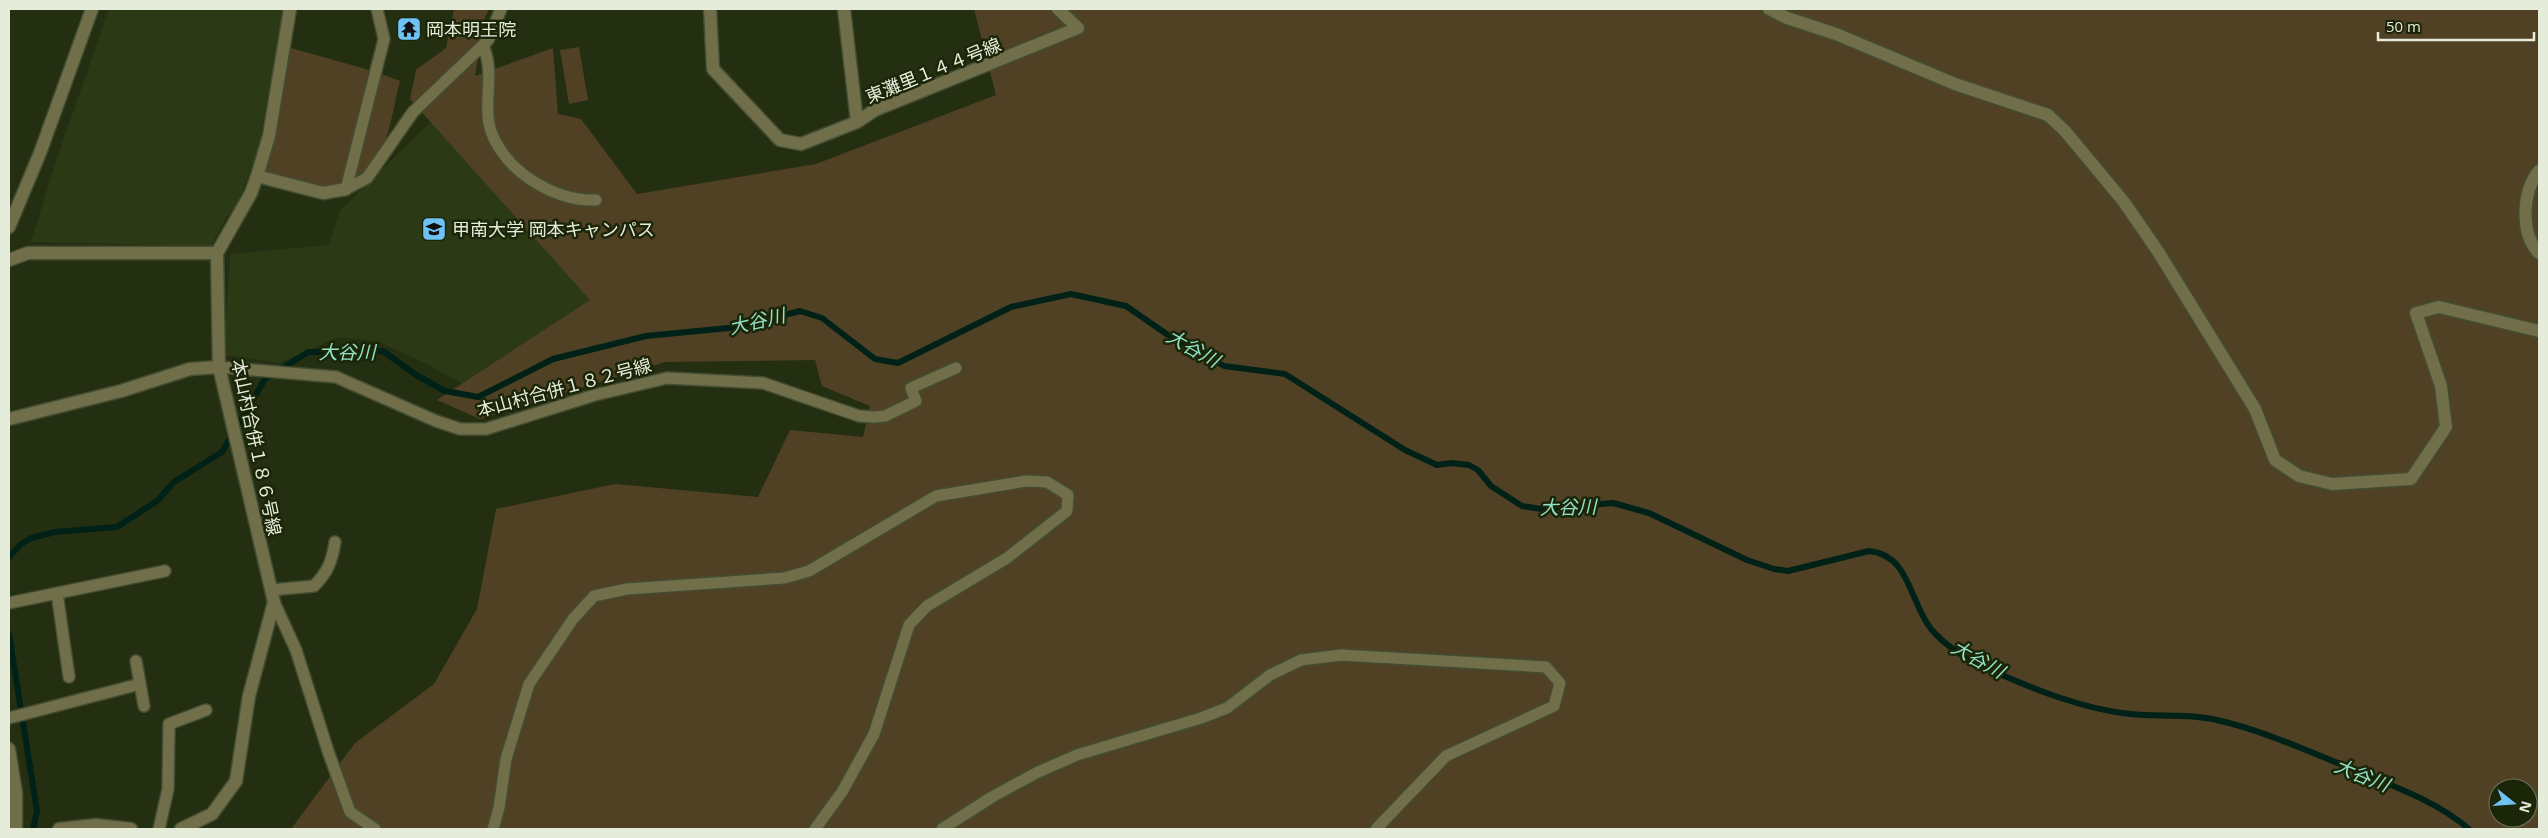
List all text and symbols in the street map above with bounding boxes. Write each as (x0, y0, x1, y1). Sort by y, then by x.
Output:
scale bar (2378, 10, 2534, 42)
temple icon: 岡本明王院 (396, 16, 422, 42)
text: 50 m (2386, 16, 2421, 36)
place label: 岡本明王院 (426, 17, 516, 41)
street label: 東灘里１４４号線 (862, 32, 1004, 108)
school or university icon: 甲南大学 岡本キャンパス (421, 216, 447, 242)
place label: 甲南大学 岡本キャンパス (452, 217, 655, 241)
water label: 大谷川 (726, 301, 790, 340)
water label: 大谷川 (1162, 323, 1226, 374)
water label: 大谷川 (318, 339, 377, 365)
street label: 本山村合併１８２号線 (474, 352, 654, 422)
street label: 本山村合併１８６号線 (227, 356, 287, 538)
water label: 大谷川 (1539, 493, 1599, 520)
water label: 大谷川 (1947, 634, 2011, 685)
water label: 大谷川 (2331, 752, 2395, 798)
north arrow (2488, 778, 2538, 828)
text: N (2515, 799, 2537, 815)

